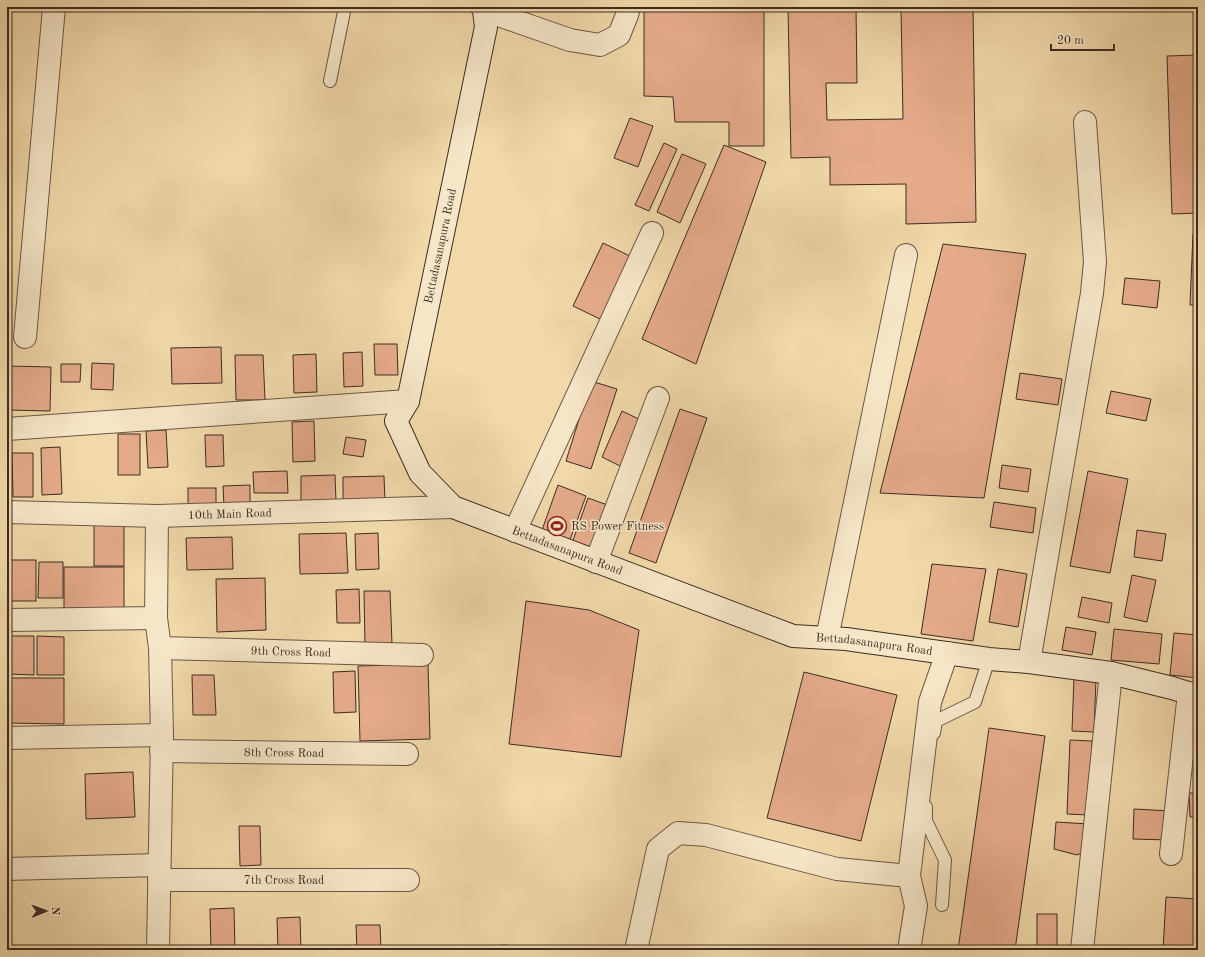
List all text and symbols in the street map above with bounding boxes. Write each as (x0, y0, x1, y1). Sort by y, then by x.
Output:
scale bar (1051, 26, 1114, 52)
text: 20 m (1057, 35, 1084, 47)
street label: Bettadasanapura Road (423, 188, 459, 305)
street label: 10th Main Road (188, 508, 272, 522)
sports icon: RS Power Fitness (546, 515, 568, 537)
place label: RS Power Fitness (571, 521, 664, 533)
street label: Bettadasanapura Road (510, 525, 624, 578)
street label: Bettadasanapura Road (815, 632, 933, 658)
street label: 9th Cross Road (250, 645, 331, 660)
street label: 8th Cross Road (244, 747, 324, 760)
street label: 7th Cross Road (244, 875, 324, 887)
north arrow (26, 891, 66, 931)
text: N (49, 907, 60, 916)

